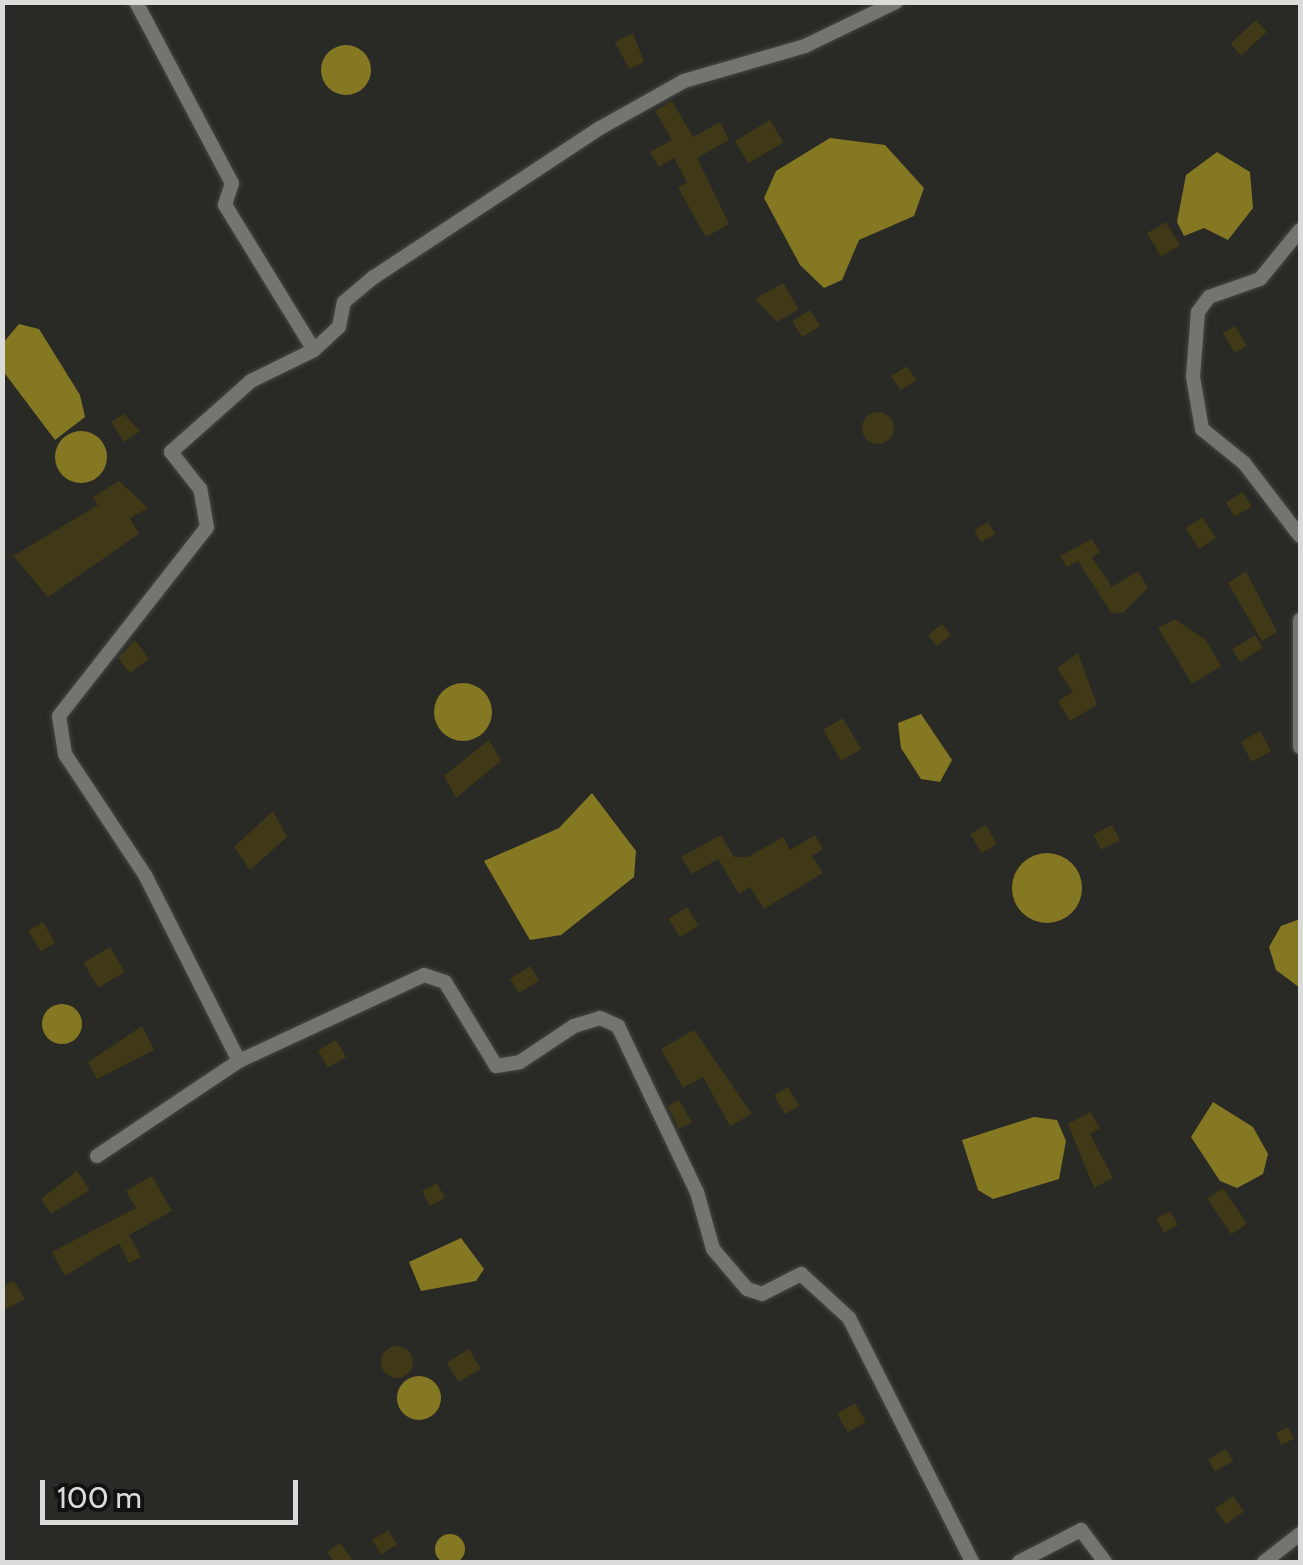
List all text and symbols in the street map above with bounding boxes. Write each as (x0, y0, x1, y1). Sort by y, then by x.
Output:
scale bar (45, 1460, 302, 1522)
text: 100 m (57, 1479, 142, 1516)

